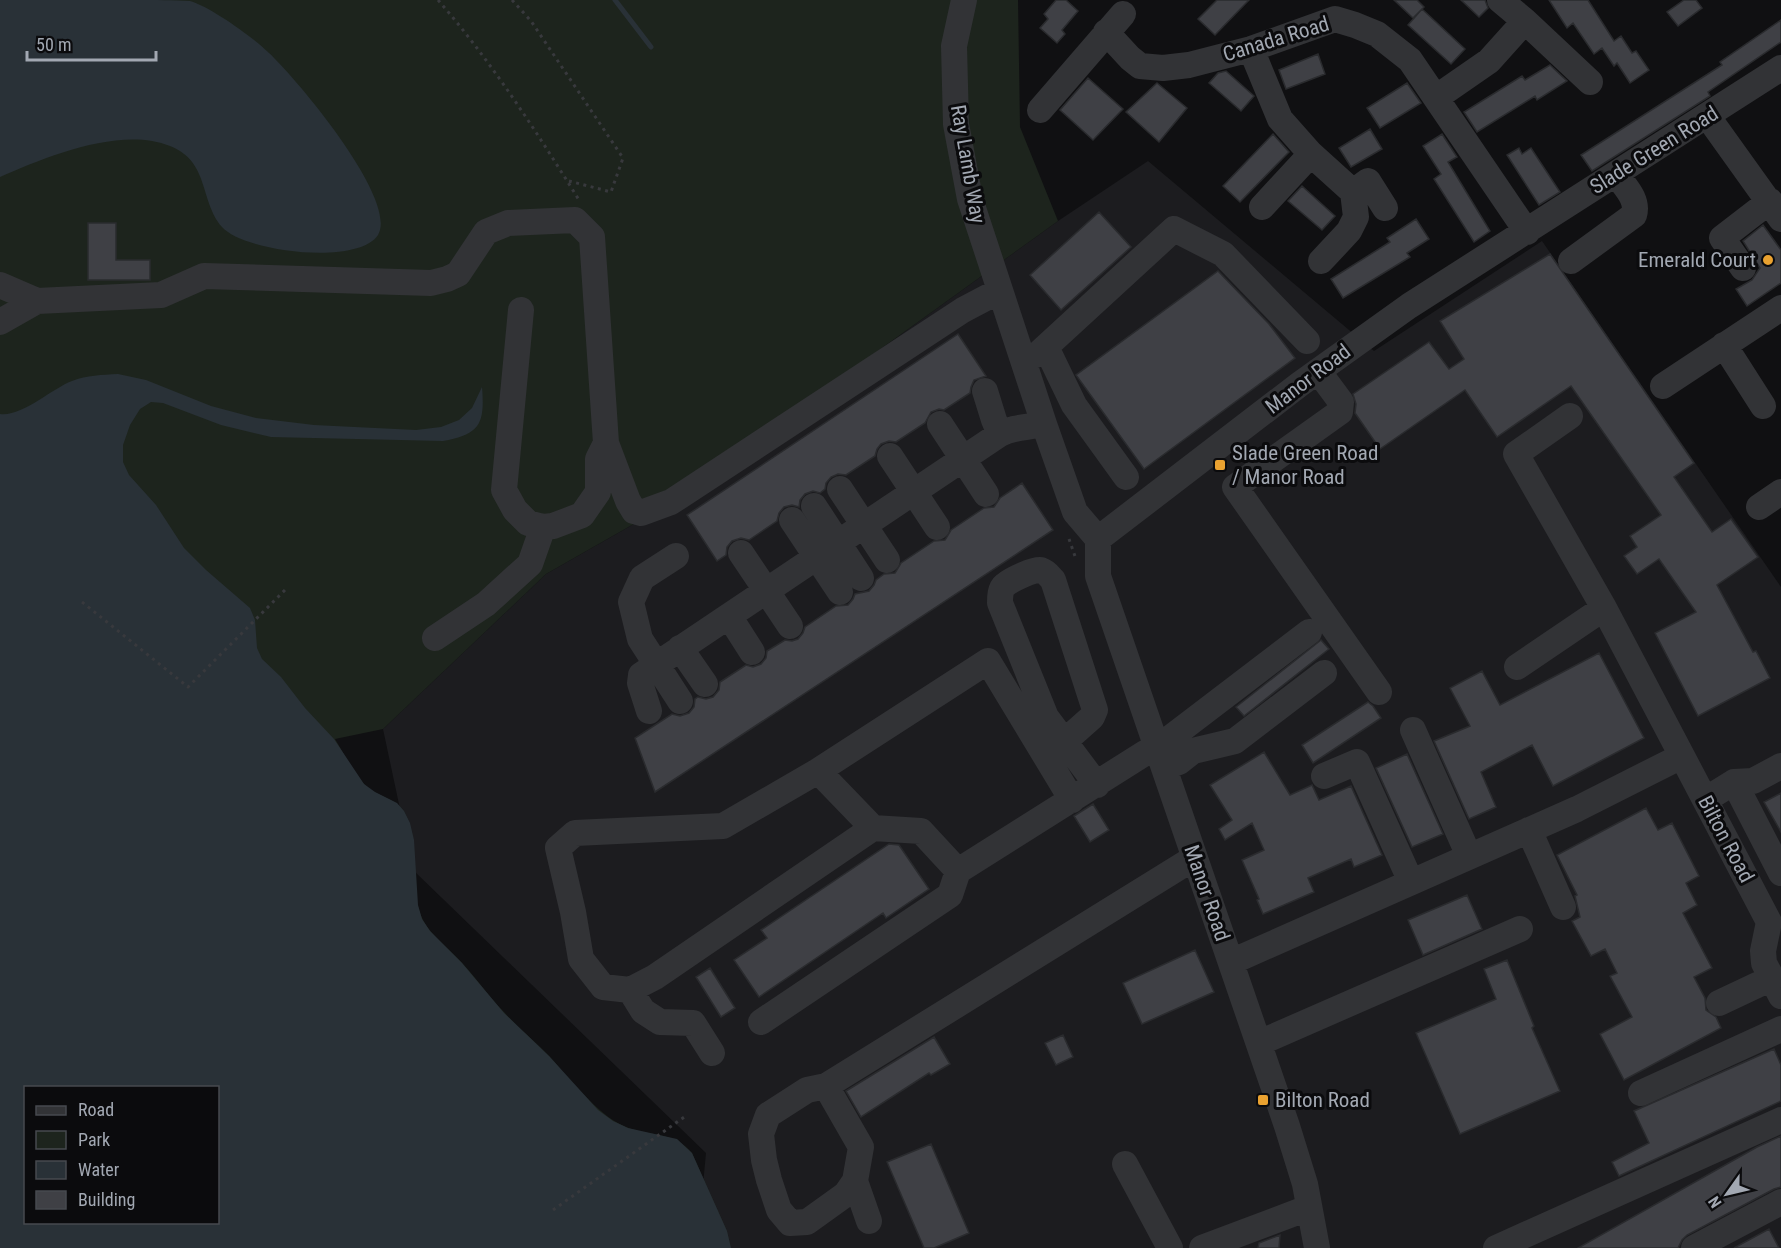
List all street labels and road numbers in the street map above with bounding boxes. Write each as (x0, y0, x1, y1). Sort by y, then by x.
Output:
street label: Canada Road (1220, 11, 1332, 67)
street label: Slade Green Road (1586, 101, 1722, 199)
street label: Ray Lamb Way (946, 103, 990, 225)
street label: Manor Road (1261, 339, 1355, 419)
street label: Bilton Road (1693, 792, 1759, 886)
street label: Manor Road (1179, 842, 1235, 944)

